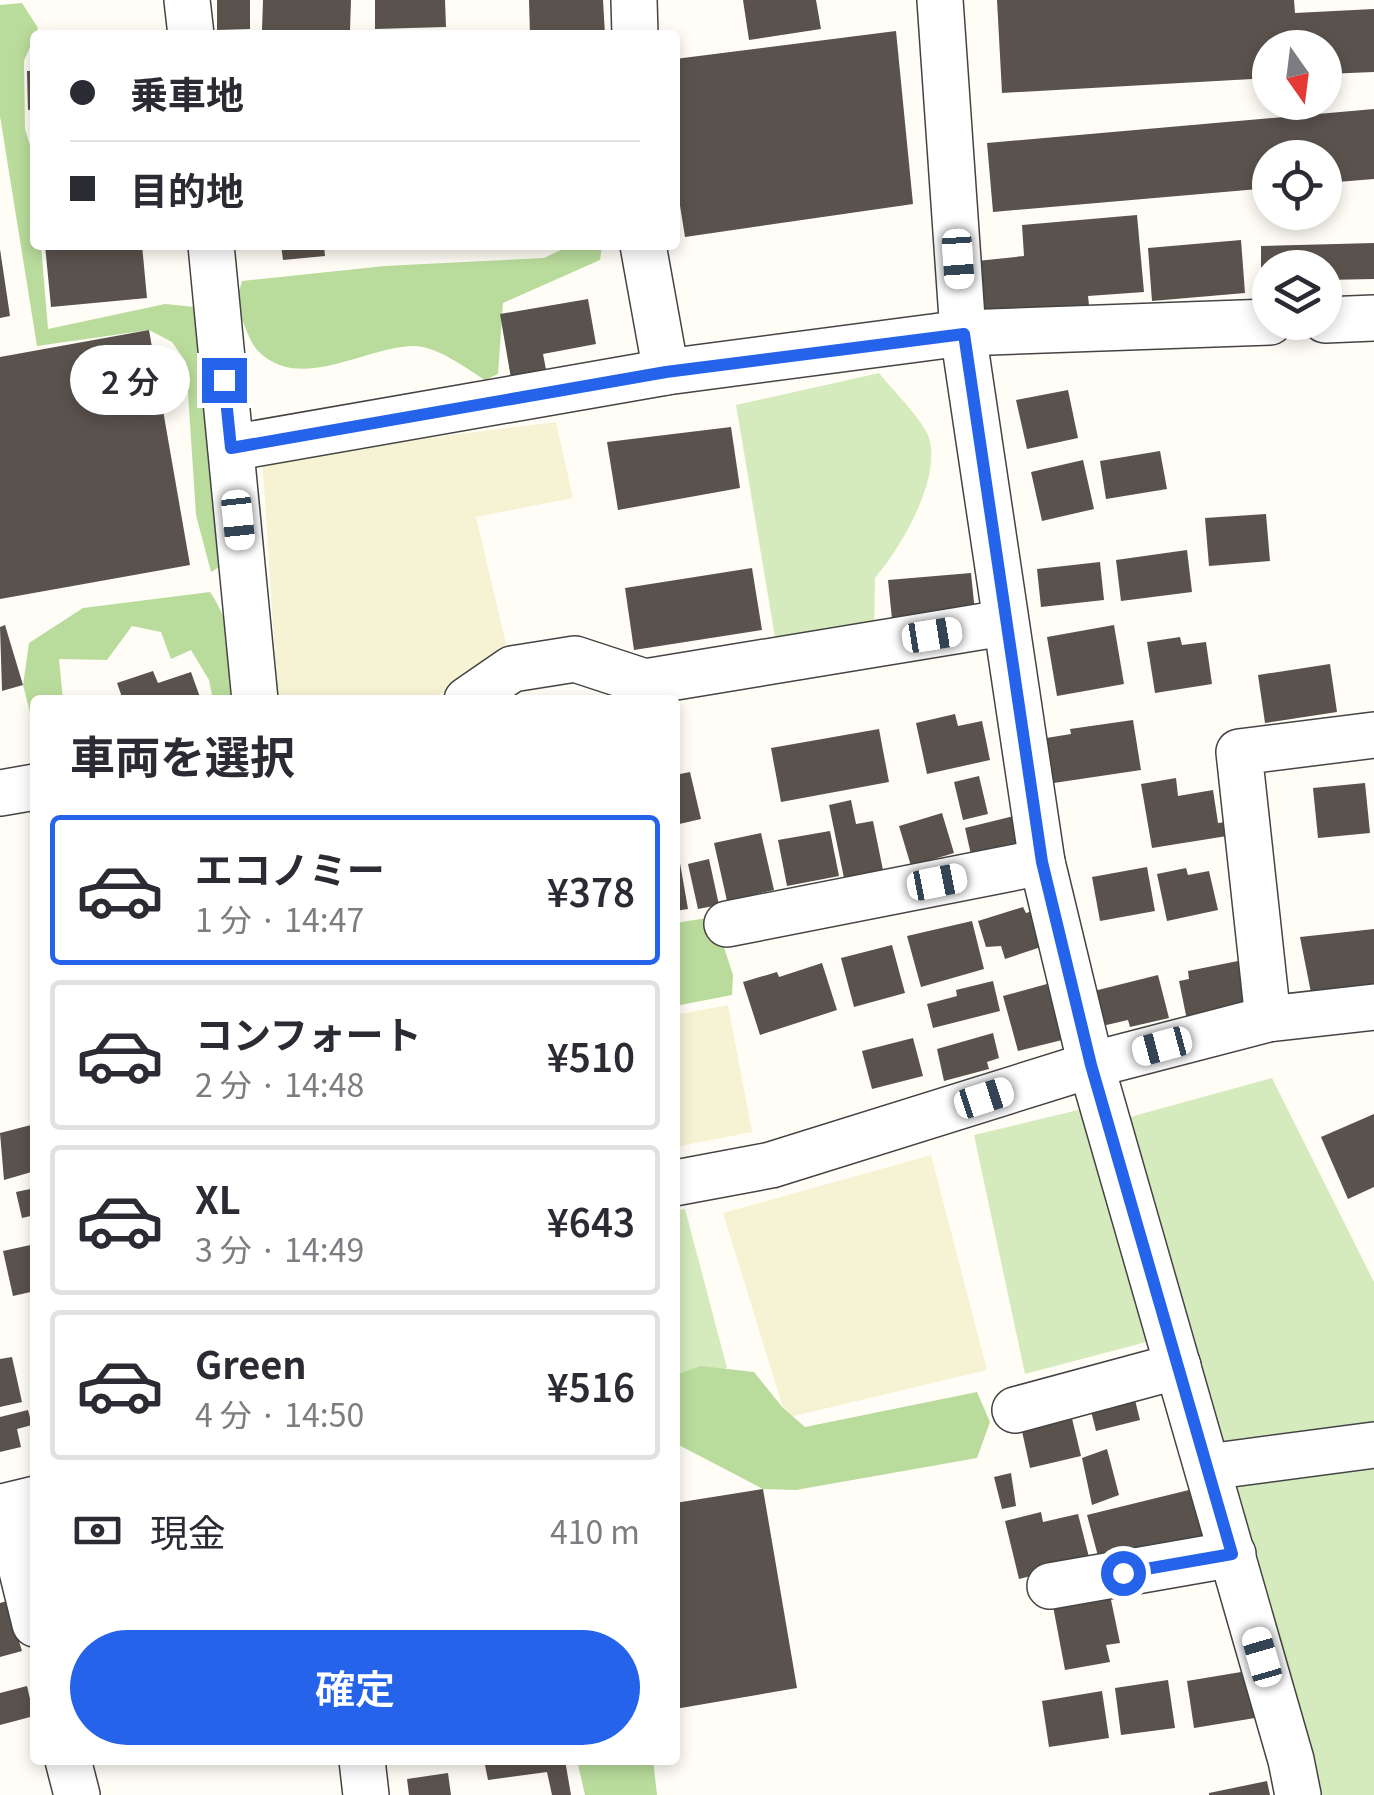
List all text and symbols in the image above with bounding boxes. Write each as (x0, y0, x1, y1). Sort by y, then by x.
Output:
north arrow (1252, 30, 1342, 120)
map controls (1252, 30, 1342, 340)
text: 乗車地 (130, 65, 244, 120)
button: locate (1252, 140, 1342, 230)
text: 目的地 (130, 161, 244, 216)
car (941, 228, 975, 290)
button: layers (1252, 250, 1342, 340)
callout: 2 分 (69, 345, 189, 415)
text: 2 分 (101, 357, 159, 403)
route end (202, 358, 247, 403)
car (220, 489, 256, 551)
car (900, 615, 964, 655)
text: 車両を選択 (70, 722, 295, 787)
text: エコノミー (195, 840, 385, 895)
icon: car (75, 845, 165, 935)
car (905, 862, 969, 902)
text: ¥378 (547, 863, 635, 918)
text: 1 分 · 14:47 (195, 895, 364, 941)
text: コンフォート (195, 1005, 422, 1060)
icon: car (75, 1010, 165, 1100)
car (1129, 1024, 1195, 1068)
text: ¥510 (547, 1028, 635, 1083)
text: 2 分 · 14:48 (195, 1060, 364, 1106)
car (951, 1074, 1017, 1122)
text: XL (195, 1170, 241, 1225)
icon: car (75, 1175, 165, 1265)
text: ¥643 (547, 1193, 635, 1248)
text: 3 分 · 14:49 (195, 1225, 364, 1271)
text: Green (195, 1335, 307, 1390)
icon: car (75, 1340, 165, 1430)
text: ¥516 (547, 1358, 635, 1413)
text: 4 分 · 14:50 (195, 1390, 364, 1436)
icon: cash (70, 1503, 125, 1558)
text: 現金 (150, 1503, 226, 1558)
text: 410 m (550, 1507, 640, 1553)
route start (1101, 1551, 1146, 1596)
car (1239, 1624, 1285, 1690)
button: 確定 (70, 1630, 640, 1745)

